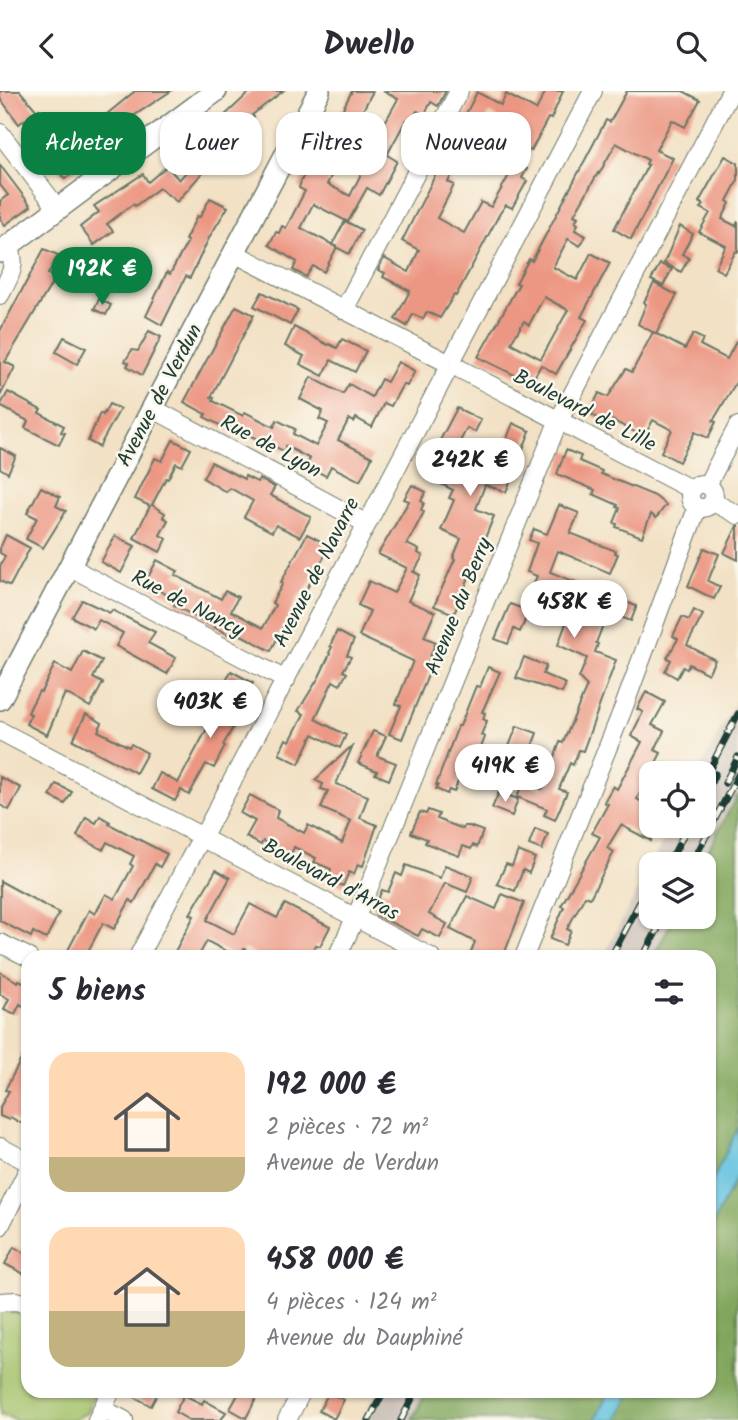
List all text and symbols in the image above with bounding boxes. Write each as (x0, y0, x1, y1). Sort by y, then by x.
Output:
text: Dwello (323, 20, 415, 71)
icon: back (28, 27, 66, 65)
icon: search (672, 27, 710, 65)
chip: Acheter (21, 112, 146, 175)
chip: Louer (160, 112, 262, 175)
chip: Filtres (276, 112, 387, 175)
chip: Nouveau (401, 112, 531, 175)
pin: 192K € (45, 247, 159, 307)
text: 192K € (67, 252, 137, 288)
street label: Avenue de Verdun (109, 318, 212, 473)
street label: Boulevard de Lille (507, 361, 662, 462)
street label: Rue de Lyon (214, 407, 327, 488)
pin: 242K € (413, 439, 527, 498)
text: 242K € (432, 443, 508, 479)
street label: Avenue de Navarre (265, 491, 370, 654)
street label: Avenue du Berry (417, 533, 502, 680)
street label: Rue de Nancy (125, 562, 250, 647)
pin: 458K € (517, 581, 631, 640)
text: 458K € (536, 585, 612, 621)
pin: 403K € (153, 681, 267, 740)
text: 403K € (173, 685, 247, 721)
pin: 419K € (448, 745, 562, 804)
text: 419K € (471, 749, 539, 785)
map controls (639, 761, 716, 929)
button: locate (639, 761, 716, 838)
street label: Boulevard d'Arras (256, 830, 405, 930)
button: layers (639, 852, 716, 929)
text: 5 biens (49, 968, 146, 1016)
icon: filters (650, 973, 688, 1011)
text: 192 000 € (266, 1062, 396, 1110)
icon: home (105, 1080, 189, 1164)
text: 2 pièces · 72 m² (266, 1110, 428, 1146)
text: Avenue de Verdun (266, 1146, 439, 1182)
text: 458 000 € (266, 1237, 404, 1285)
icon: home (105, 1255, 189, 1339)
text: 4 pièces · 124 m² (266, 1285, 437, 1321)
text: Avenue du Dauphiné (266, 1321, 463, 1357)

